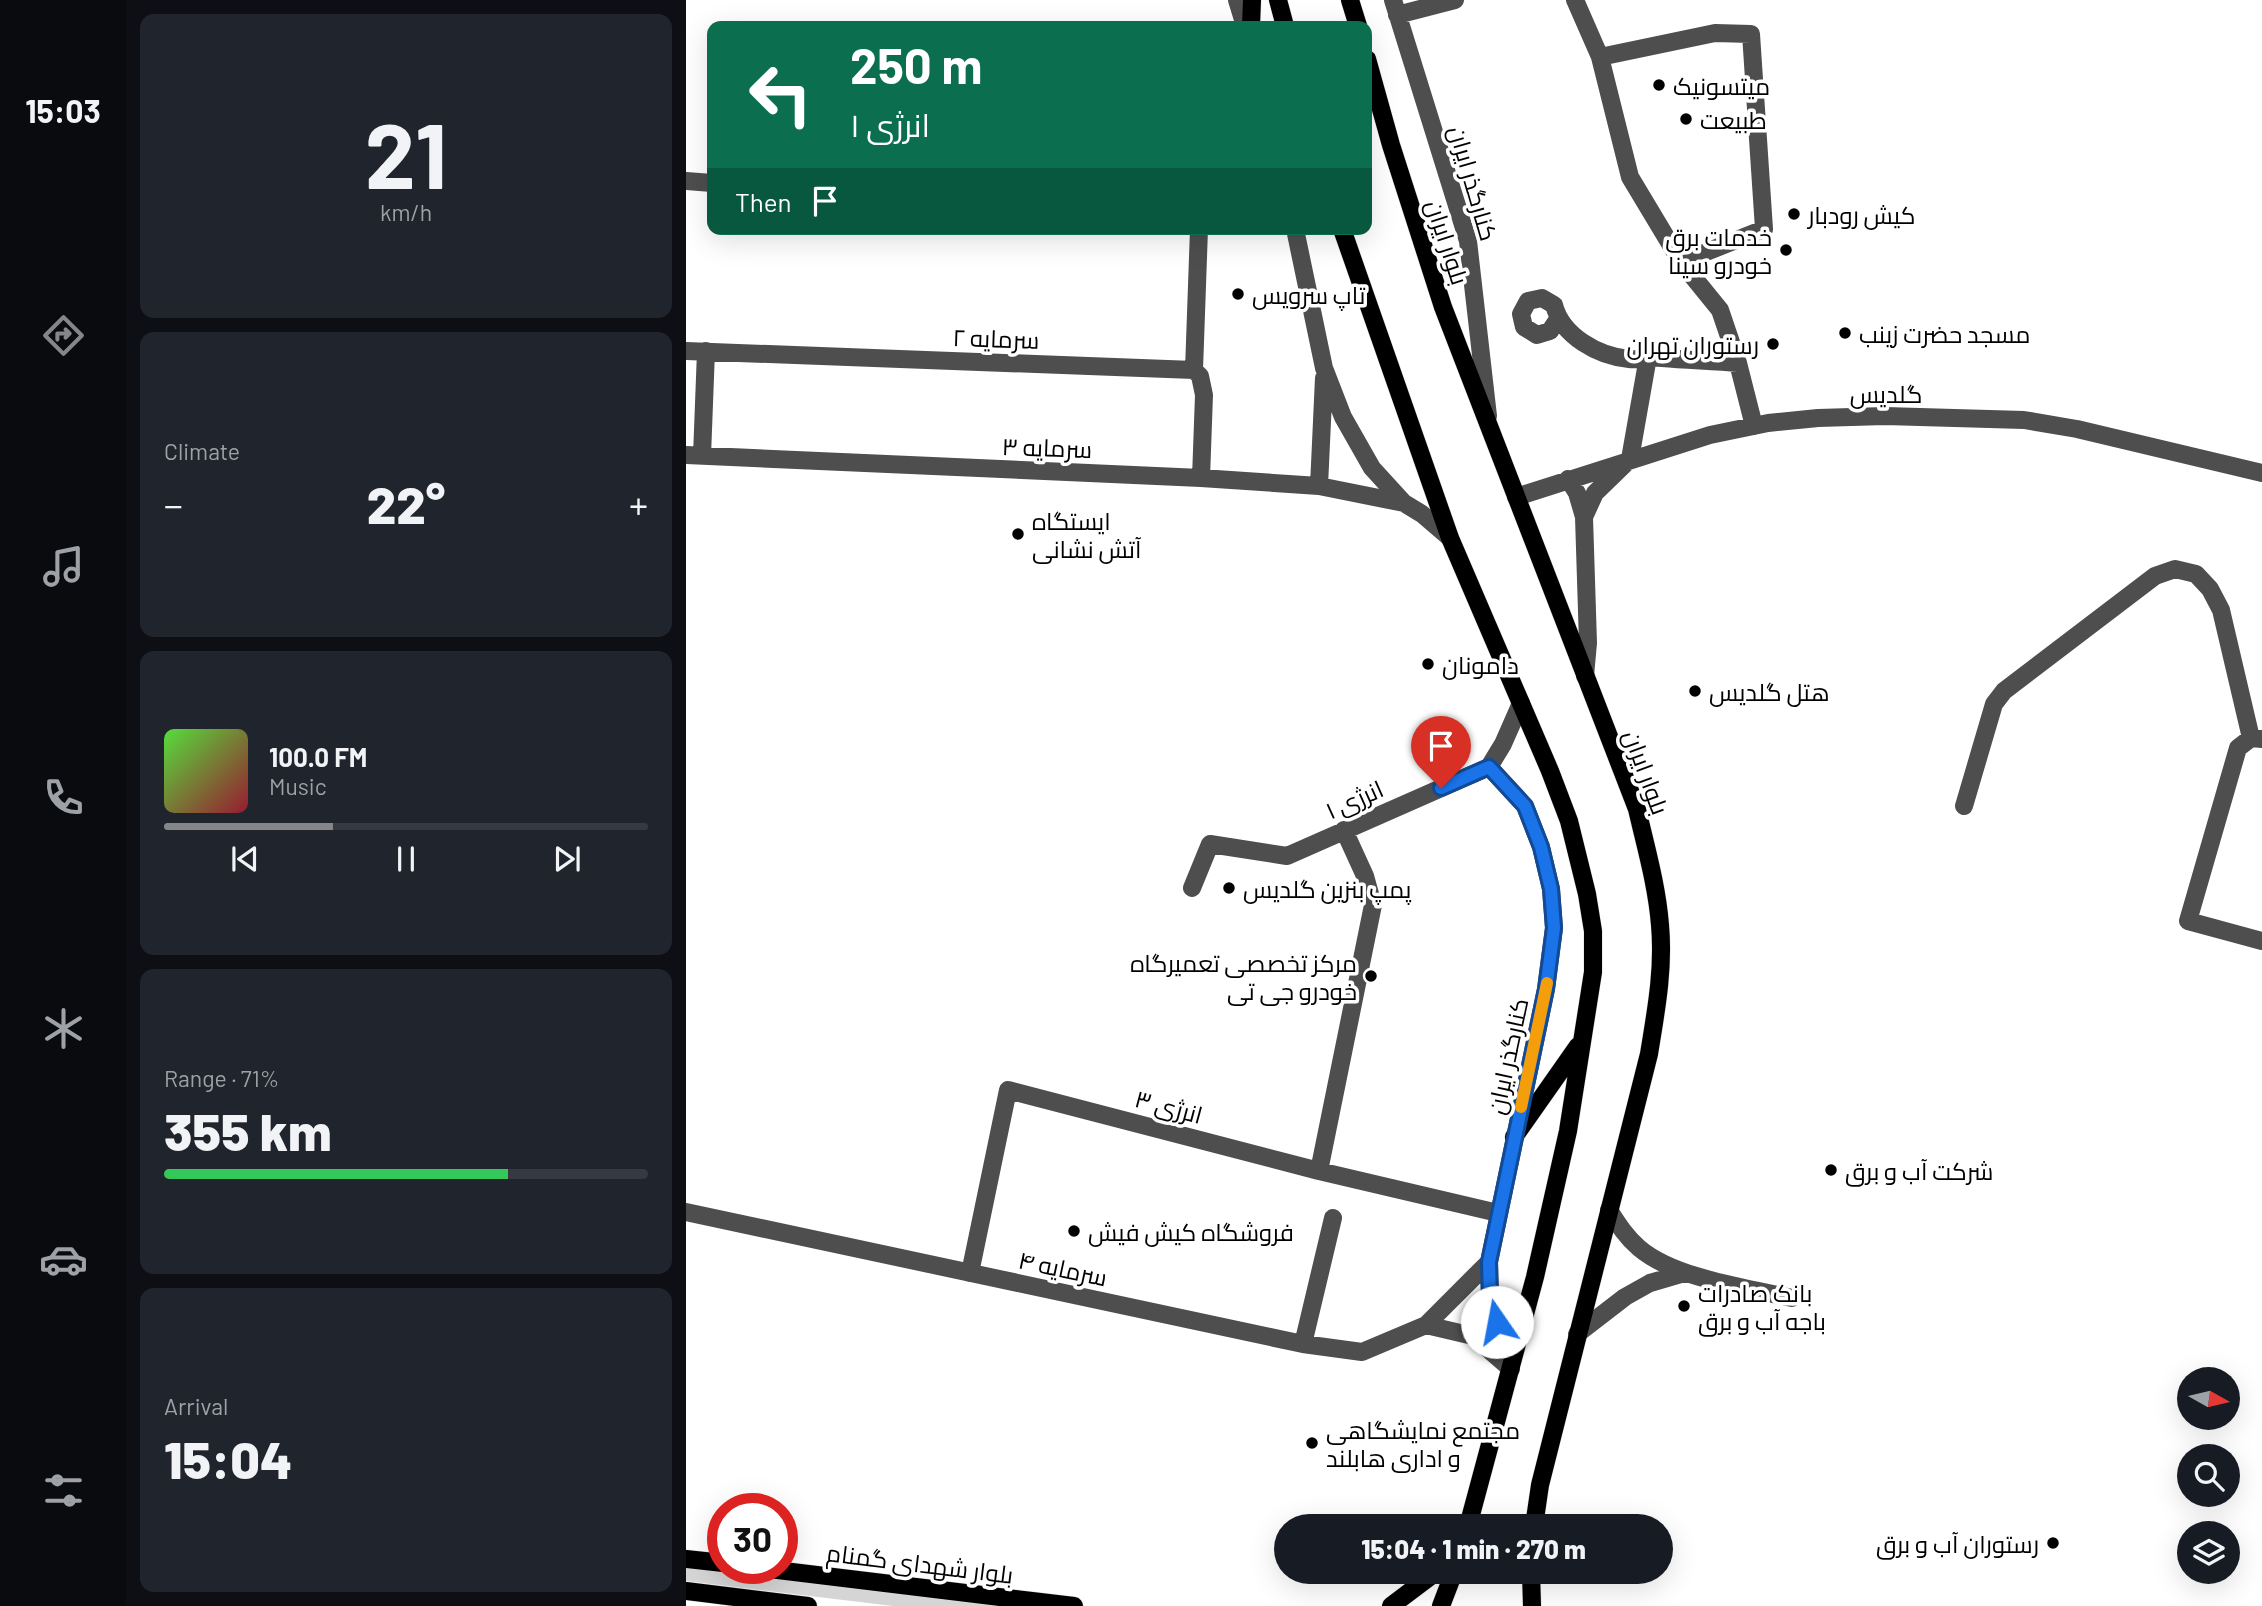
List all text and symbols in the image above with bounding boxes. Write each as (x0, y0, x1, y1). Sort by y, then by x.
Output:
text: 250 m (850, 35, 983, 94)
icon: left (735, 49, 826, 140)
place label: میتسونیک (1673, 71, 1770, 100)
marker: میتسونیک (1651, 77, 1667, 93)
text: 15:03 (25, 91, 101, 129)
text: 21 (365, 98, 447, 207)
text: انرژی ۱ (850, 105, 930, 143)
place label: طبیعت (1700, 105, 1767, 134)
marker: طبیعت (1678, 111, 1694, 127)
street label: کنارگذر ایران (1443, 122, 1504, 244)
icon: arrive (806, 182, 844, 220)
text: Then (735, 186, 792, 217)
street label: بلوار ایران (1420, 196, 1475, 289)
text: km/h (380, 198, 432, 226)
place label: کیش رودبار (1806, 200, 1916, 230)
marker: کیش رودبار (1786, 206, 1802, 222)
place label: خدمات برق خودرو سینا (1665, 222, 1772, 279)
marker: خدمات برق خودرو سینا (1778, 242, 1794, 258)
place label: تاپ سرویس (1252, 280, 1366, 312)
marker: تاپ سرویس (1230, 286, 1246, 302)
icon: directions (39, 311, 88, 360)
place label: مسجد حضرت زینب (1859, 319, 2030, 348)
street label: سرمایه ۲ (952, 322, 1040, 354)
marker: مسجد حضرت زینب (1837, 325, 1853, 341)
place label: رستوران تهران (1626, 330, 1759, 360)
marker: رستوران تهران (1765, 336, 1781, 352)
street label: گلدیس (1850, 379, 1922, 409)
street label: سرمایه ۳ (1001, 431, 1093, 463)
text: Climate (164, 437, 240, 465)
text: 22° (367, 472, 445, 534)
text: − (164, 481, 183, 527)
text: + (629, 481, 648, 527)
place label: ایستگاه آتش نشانی (1032, 506, 1142, 564)
marker: ایستگاه آتش نشانی (1010, 526, 1026, 542)
icon: music (39, 542, 88, 591)
place label: دامونان (1442, 650, 1519, 680)
marker: دامونان (1420, 656, 1436, 672)
place label: هتل گلدیس (1709, 677, 1829, 707)
marker: هتل گلدیس (1687, 683, 1703, 699)
pin (1411, 716, 1471, 788)
street label: بلوار ایران (1617, 726, 1676, 819)
icon: arrive (1422, 727, 1460, 765)
text: 100.0 FM (269, 741, 367, 772)
text: Music (269, 772, 327, 800)
icon: phone (39, 773, 88, 822)
street label: انرژی ۱ (1321, 774, 1388, 825)
icon: previous (226, 840, 264, 878)
icon: pause (387, 840, 425, 878)
icon: next (548, 840, 586, 878)
place label: پمپ بنزین گلدیس (1243, 874, 1412, 906)
marker: پمپ بنزین گلدیس (1221, 880, 1237, 896)
place label: مرکز تخصصی تعمیرگاه خودرو جی تی (1130, 948, 1357, 1006)
marker: مرکز تخصصی تعمیرگاه خودرو جی تی (1363, 968, 1379, 984)
street label: کنارگذر ایران (1481, 995, 1534, 1117)
icon: climate (39, 1004, 88, 1053)
text: Range · 71% (164, 1064, 279, 1092)
street label: انرژی ۳ (1132, 1083, 1206, 1130)
text: 355 km (164, 1099, 332, 1161)
place label: شرکت آب و برق (1845, 1156, 1993, 1187)
marker: شرکت آب و برق (1823, 1162, 1839, 1178)
place label: فروشگاه کیش فیش (1088, 1217, 1294, 1247)
marker: فروشگاه کیش فیش (1066, 1223, 1082, 1239)
icon: car (39, 1235, 88, 1284)
street label: سرمایه ۴ (1016, 1244, 1110, 1292)
place label: بانک صادرات باجه آب و برق (1698, 1278, 1826, 1337)
position arrow (1460, 1285, 1534, 1359)
marker: بانک صادرات باجه آب و برق (1676, 1298, 1692, 1314)
north arrow (2177, 1367, 2240, 1430)
map controls (2177, 1367, 2240, 1584)
text: Arrival (164, 1392, 228, 1420)
place label: مجتمع نمایشگاهی و اداری هابلند (1326, 1415, 1520, 1473)
text: 15:04 (164, 1427, 292, 1489)
marker: مجتمع نمایشگاهی و اداری هابلند (1304, 1435, 1320, 1451)
button: search (2177, 1444, 2240, 1507)
icon: filters (39, 1466, 88, 1515)
speed limit sign: 30 (707, 1493, 798, 1584)
button: layers (2177, 1521, 2240, 1584)
place label: رستوران آب و برق (1876, 1529, 2039, 1560)
text: 15:04 · 1 min · 270 m (1361, 1533, 1586, 1564)
marker: رستوران آب و برق (2045, 1535, 2061, 1551)
street label: بلوار شهدای گمنام (825, 1537, 1015, 1592)

